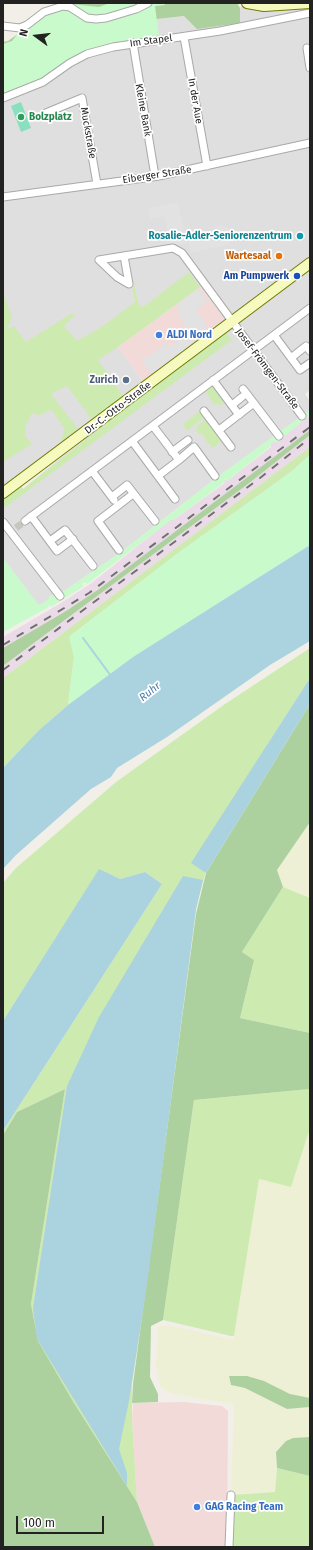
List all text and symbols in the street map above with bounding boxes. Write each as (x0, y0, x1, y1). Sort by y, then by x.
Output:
north arrow (16, 16, 56, 56)
text: N (17, 28, 31, 38)
street label: Im Stapel (129, 32, 173, 50)
street label: In der Aue (185, 77, 205, 125)
street label: Kleine Bank (132, 83, 154, 137)
street label: Muckstraße (78, 106, 98, 160)
place label: Bolzplatz (29, 111, 71, 123)
marker: Bolzplatz (16, 112, 26, 122)
street label: Eiberger Straße (122, 164, 192, 186)
place label: Rosalie-Adler-Seniorenzentrum (148, 230, 292, 242)
marker: Rosalie-Adler-Seniorenzentrum (295, 231, 305, 241)
place label: Wartesaal (226, 250, 271, 262)
marker: Wartesaal (274, 251, 284, 261)
place label: Am Pumpwerk (224, 270, 289, 282)
marker: Am Pumpwerk (292, 271, 302, 281)
street label: Josef-Frömgen-Straße (233, 326, 301, 412)
place label: ALDI Nord (167, 329, 212, 341)
marker: ALDI Nord (154, 330, 164, 340)
place label: Zurich (90, 374, 118, 386)
marker: Zurich (121, 375, 131, 385)
street label: Dr.-C.-Otto-Straße (83, 379, 153, 437)
water label: Ruhr (137, 680, 163, 704)
place label: GAG Racing Team (205, 1501, 283, 1513)
marker: GAG Racing Team (192, 1502, 202, 1512)
scale bar (18, 1508, 106, 1534)
text: 100 m (23, 1516, 55, 1530)

